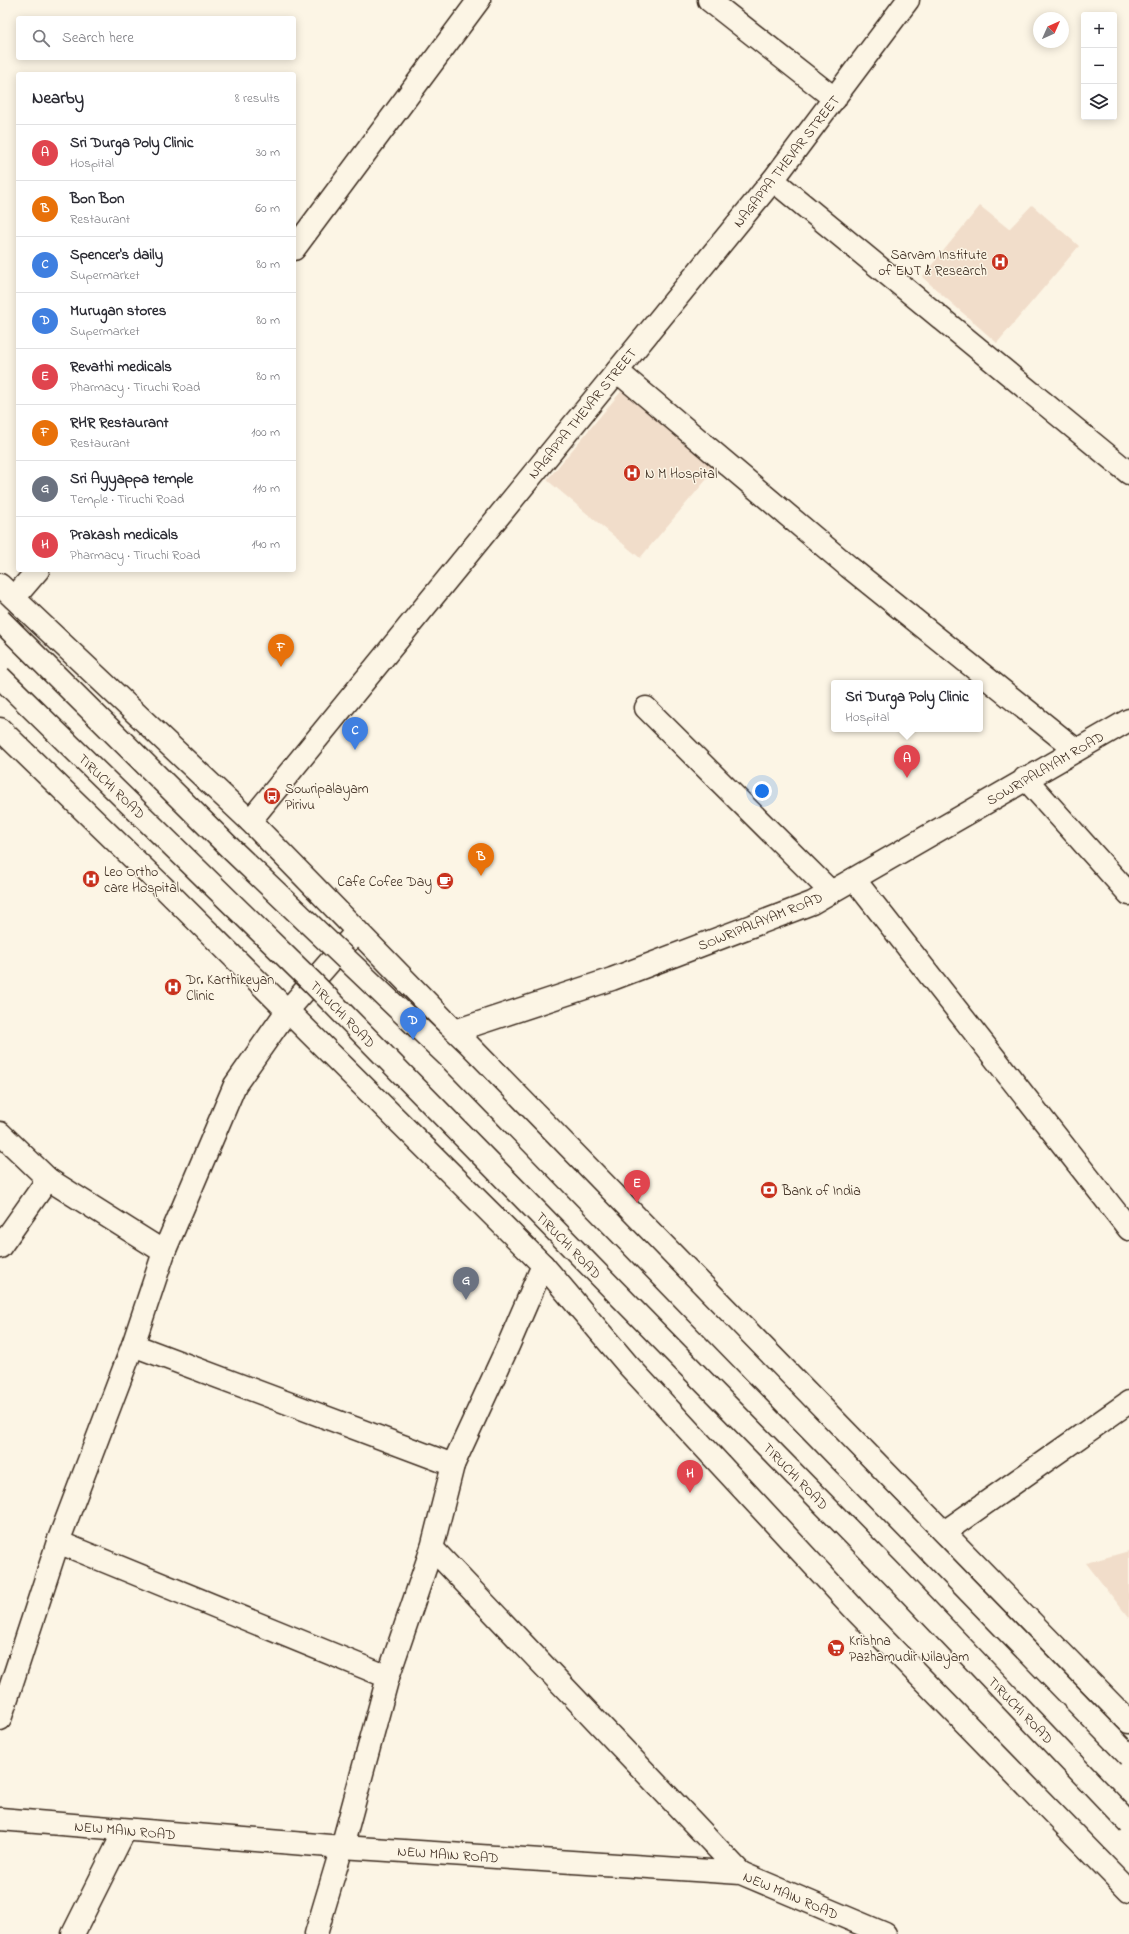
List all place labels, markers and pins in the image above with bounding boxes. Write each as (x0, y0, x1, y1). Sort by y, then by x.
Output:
place label: Sarvam Institute of ENT & Research (878, 245, 988, 282)
hospital icon: Sarvam Institute of ENT & Research (990, 252, 1010, 272)
hospital icon: N M Hospital (622, 463, 642, 483)
place label: N M Hospital (645, 464, 717, 485)
pin: F (268, 634, 294, 667)
pin: C (342, 717, 368, 750)
pin: A (894, 745, 920, 778)
place label: Sowripalayam Pirivu (285, 779, 369, 816)
bus stop icon: Sowripalayam Pirivu (262, 786, 282, 806)
pin: B (468, 843, 494, 876)
place label: Leo Ortho care Hospital (104, 862, 179, 899)
hospital icon: Leo Ortho care Hospital (81, 869, 101, 889)
cafe icon: Cafe Cofee Day (435, 871, 455, 891)
place label: Cafe Cofee Day (337, 872, 432, 894)
place label: Dr. Karthikeyan Clinic (185, 970, 274, 1007)
hospital icon: Dr. Karthikeyan Clinic (163, 977, 183, 997)
pin: D (400, 1007, 426, 1040)
pin: E (624, 1170, 650, 1203)
bank icon: Bank of India (759, 1180, 779, 1200)
place label: Bank of India (781, 1181, 861, 1202)
pin: G (453, 1267, 479, 1300)
pin: H (677, 1460, 703, 1493)
place label: Krishna Pazhamudir Nilayam (849, 1631, 969, 1669)
supermarket icon: Krishna Pazhamudir Nilayam (826, 1638, 846, 1658)

